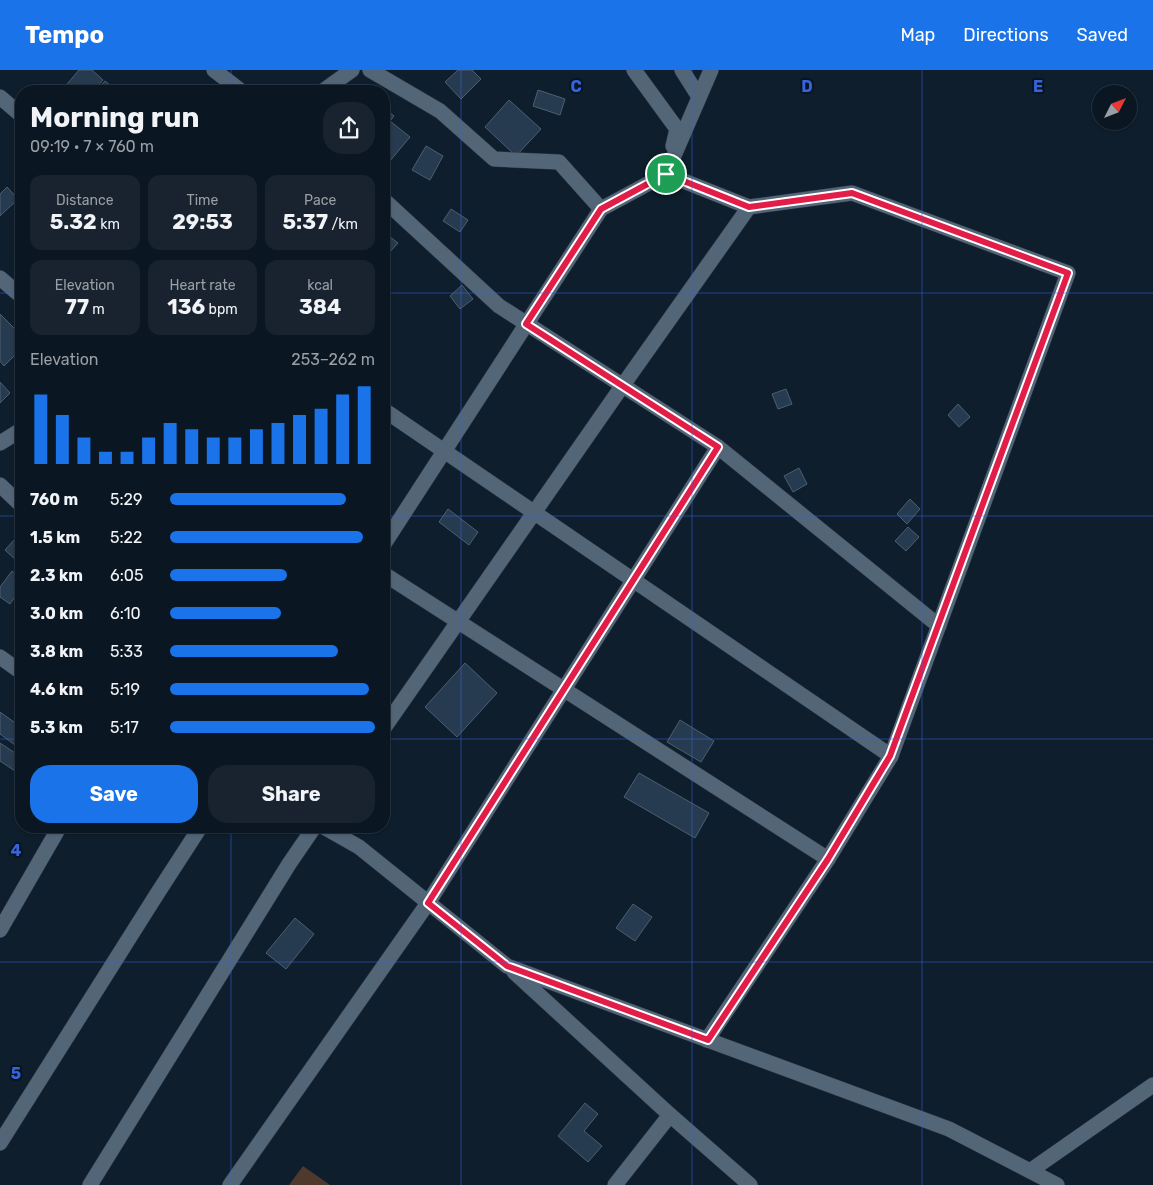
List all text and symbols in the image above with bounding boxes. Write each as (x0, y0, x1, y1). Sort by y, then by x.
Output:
text: Tempo (25, 21, 104, 49)
text: Map (900, 24, 935, 46)
text: Directions (963, 24, 1049, 46)
text: Saved (1077, 24, 1128, 46)
text: C (570, 77, 582, 96)
text: D (801, 77, 813, 96)
text: E (1033, 77, 1043, 96)
north arrow (1092, 85, 1138, 130)
map controls (1092, 85, 1137, 130)
text: Morning run (30, 101, 199, 134)
button: share (323, 102, 375, 154)
text: 09:19 · 7 × 760 m (30, 137, 154, 156)
pin (645, 153, 687, 195)
icon: arrive (652, 160, 680, 188)
text: Distance (56, 192, 114, 209)
text: Time (187, 192, 218, 209)
text: Pace (304, 192, 336, 209)
text: 5.32 (50, 209, 97, 234)
text: 29:53 (172, 209, 233, 234)
text: 5:37 (282, 209, 328, 234)
text: km (97, 216, 120, 233)
text: /km (328, 216, 358, 233)
text: Elevation (55, 277, 115, 294)
text: Heart rate (170, 277, 235, 294)
text: kcal (307, 277, 333, 294)
text: 77 (65, 294, 89, 319)
text: 136 (167, 294, 205, 319)
text: 384 (299, 294, 341, 319)
text: m (89, 301, 105, 318)
text: bpm (205, 301, 238, 318)
text: Elevation (30, 350, 99, 369)
text: 253–262 m (291, 350, 375, 369)
text: 760 m (30, 490, 78, 509)
text: 5:29 (110, 490, 142, 509)
text: 1.5 km (30, 528, 80, 547)
text: 5:22 (110, 528, 142, 547)
text: 2.3 km (30, 566, 83, 585)
text: 6:05 (110, 566, 143, 585)
text: 3.0 km (30, 604, 83, 623)
text: 6:10 (110, 604, 141, 623)
text: 3.8 km (30, 642, 83, 661)
text: 5:33 (110, 642, 143, 661)
text: 4.6 km (30, 680, 83, 699)
text: 5:19 (110, 680, 140, 699)
text: 5.3 km (30, 718, 83, 737)
text: 5:17 (110, 718, 139, 737)
button: Save (30, 765, 198, 823)
button: Share (208, 765, 375, 823)
text: 4 (11, 841, 22, 860)
text: 5 (11, 1064, 21, 1083)

